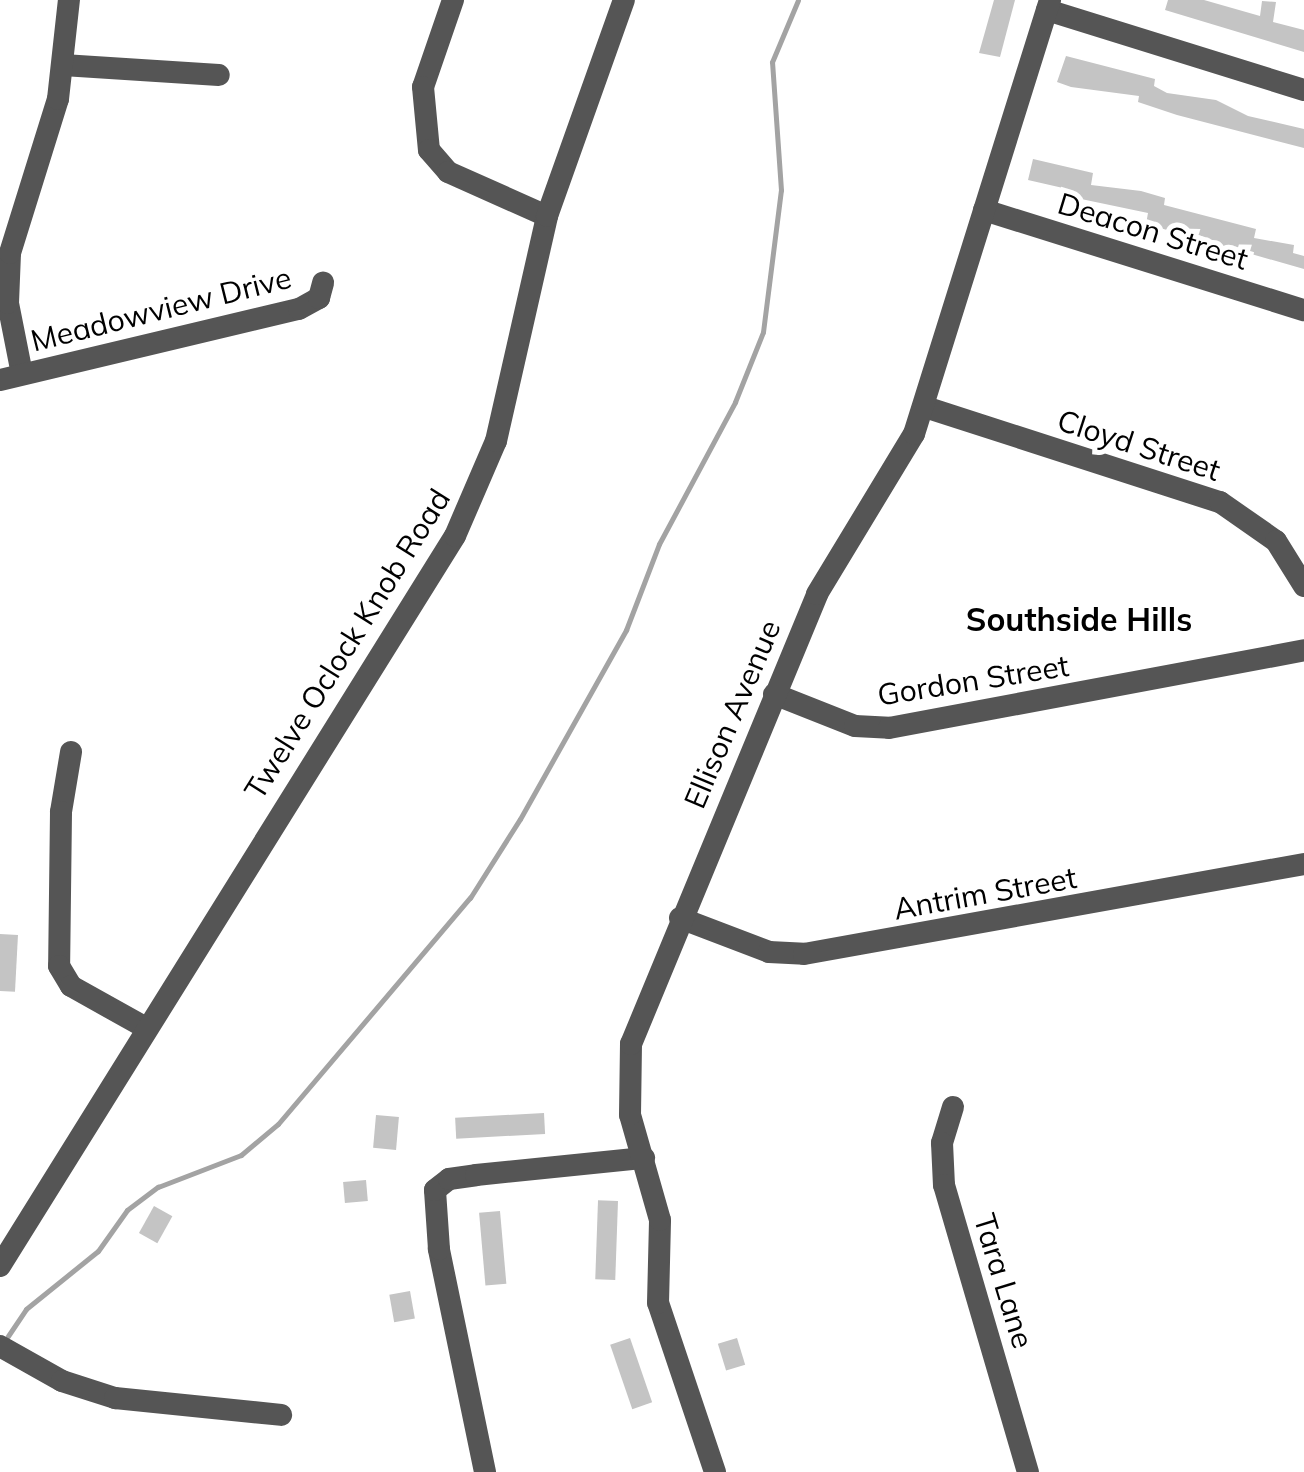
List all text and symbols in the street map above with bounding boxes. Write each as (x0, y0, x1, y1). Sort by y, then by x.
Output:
street label: Deacon Street (1054, 185, 1252, 277)
street label: Meadowview Drive (27, 259, 295, 359)
street label: Cloyd Street (1053, 402, 1225, 488)
street label: Twelve Oclock Knob Road (237, 482, 457, 806)
district label: Southside Hills (966, 600, 1192, 638)
street label: Ellison Avenue (676, 614, 788, 814)
street label: Gordon Street (875, 647, 1071, 713)
street label: Antrim Street (891, 859, 1079, 927)
street label: Tara Lane (967, 1209, 1041, 1353)

